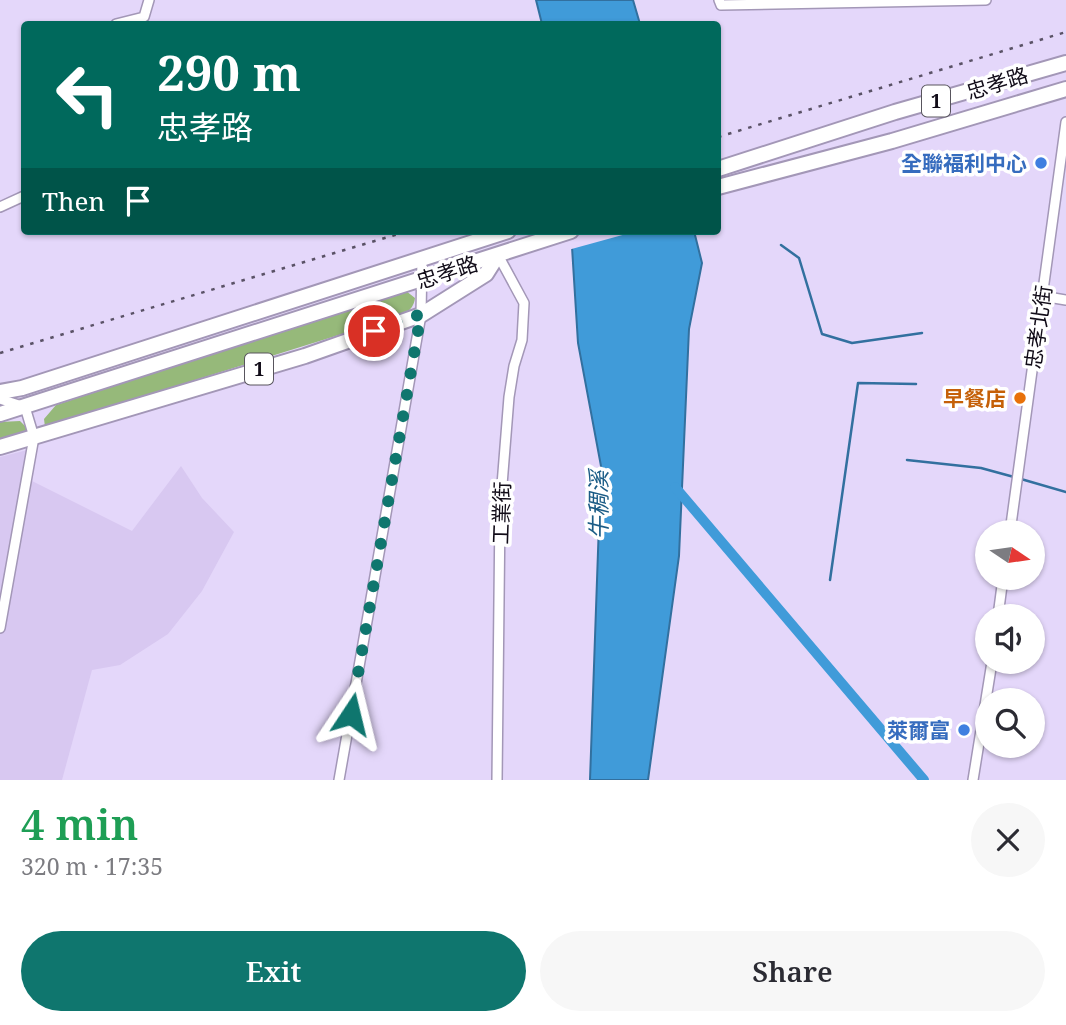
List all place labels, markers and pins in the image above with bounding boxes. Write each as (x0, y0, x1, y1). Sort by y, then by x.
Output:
place label: 全聯福利中心 (901, 149, 1027, 177)
marker: 全聯福利中心 (1033, 155, 1049, 171)
pin (344, 301, 404, 361)
place label: 早餐店 (943, 384, 1006, 412)
marker: 早餐店 (1012, 390, 1028, 406)
place label: 萊爾富 (887, 716, 950, 744)
marker: 萊爾富 (956, 722, 972, 738)

